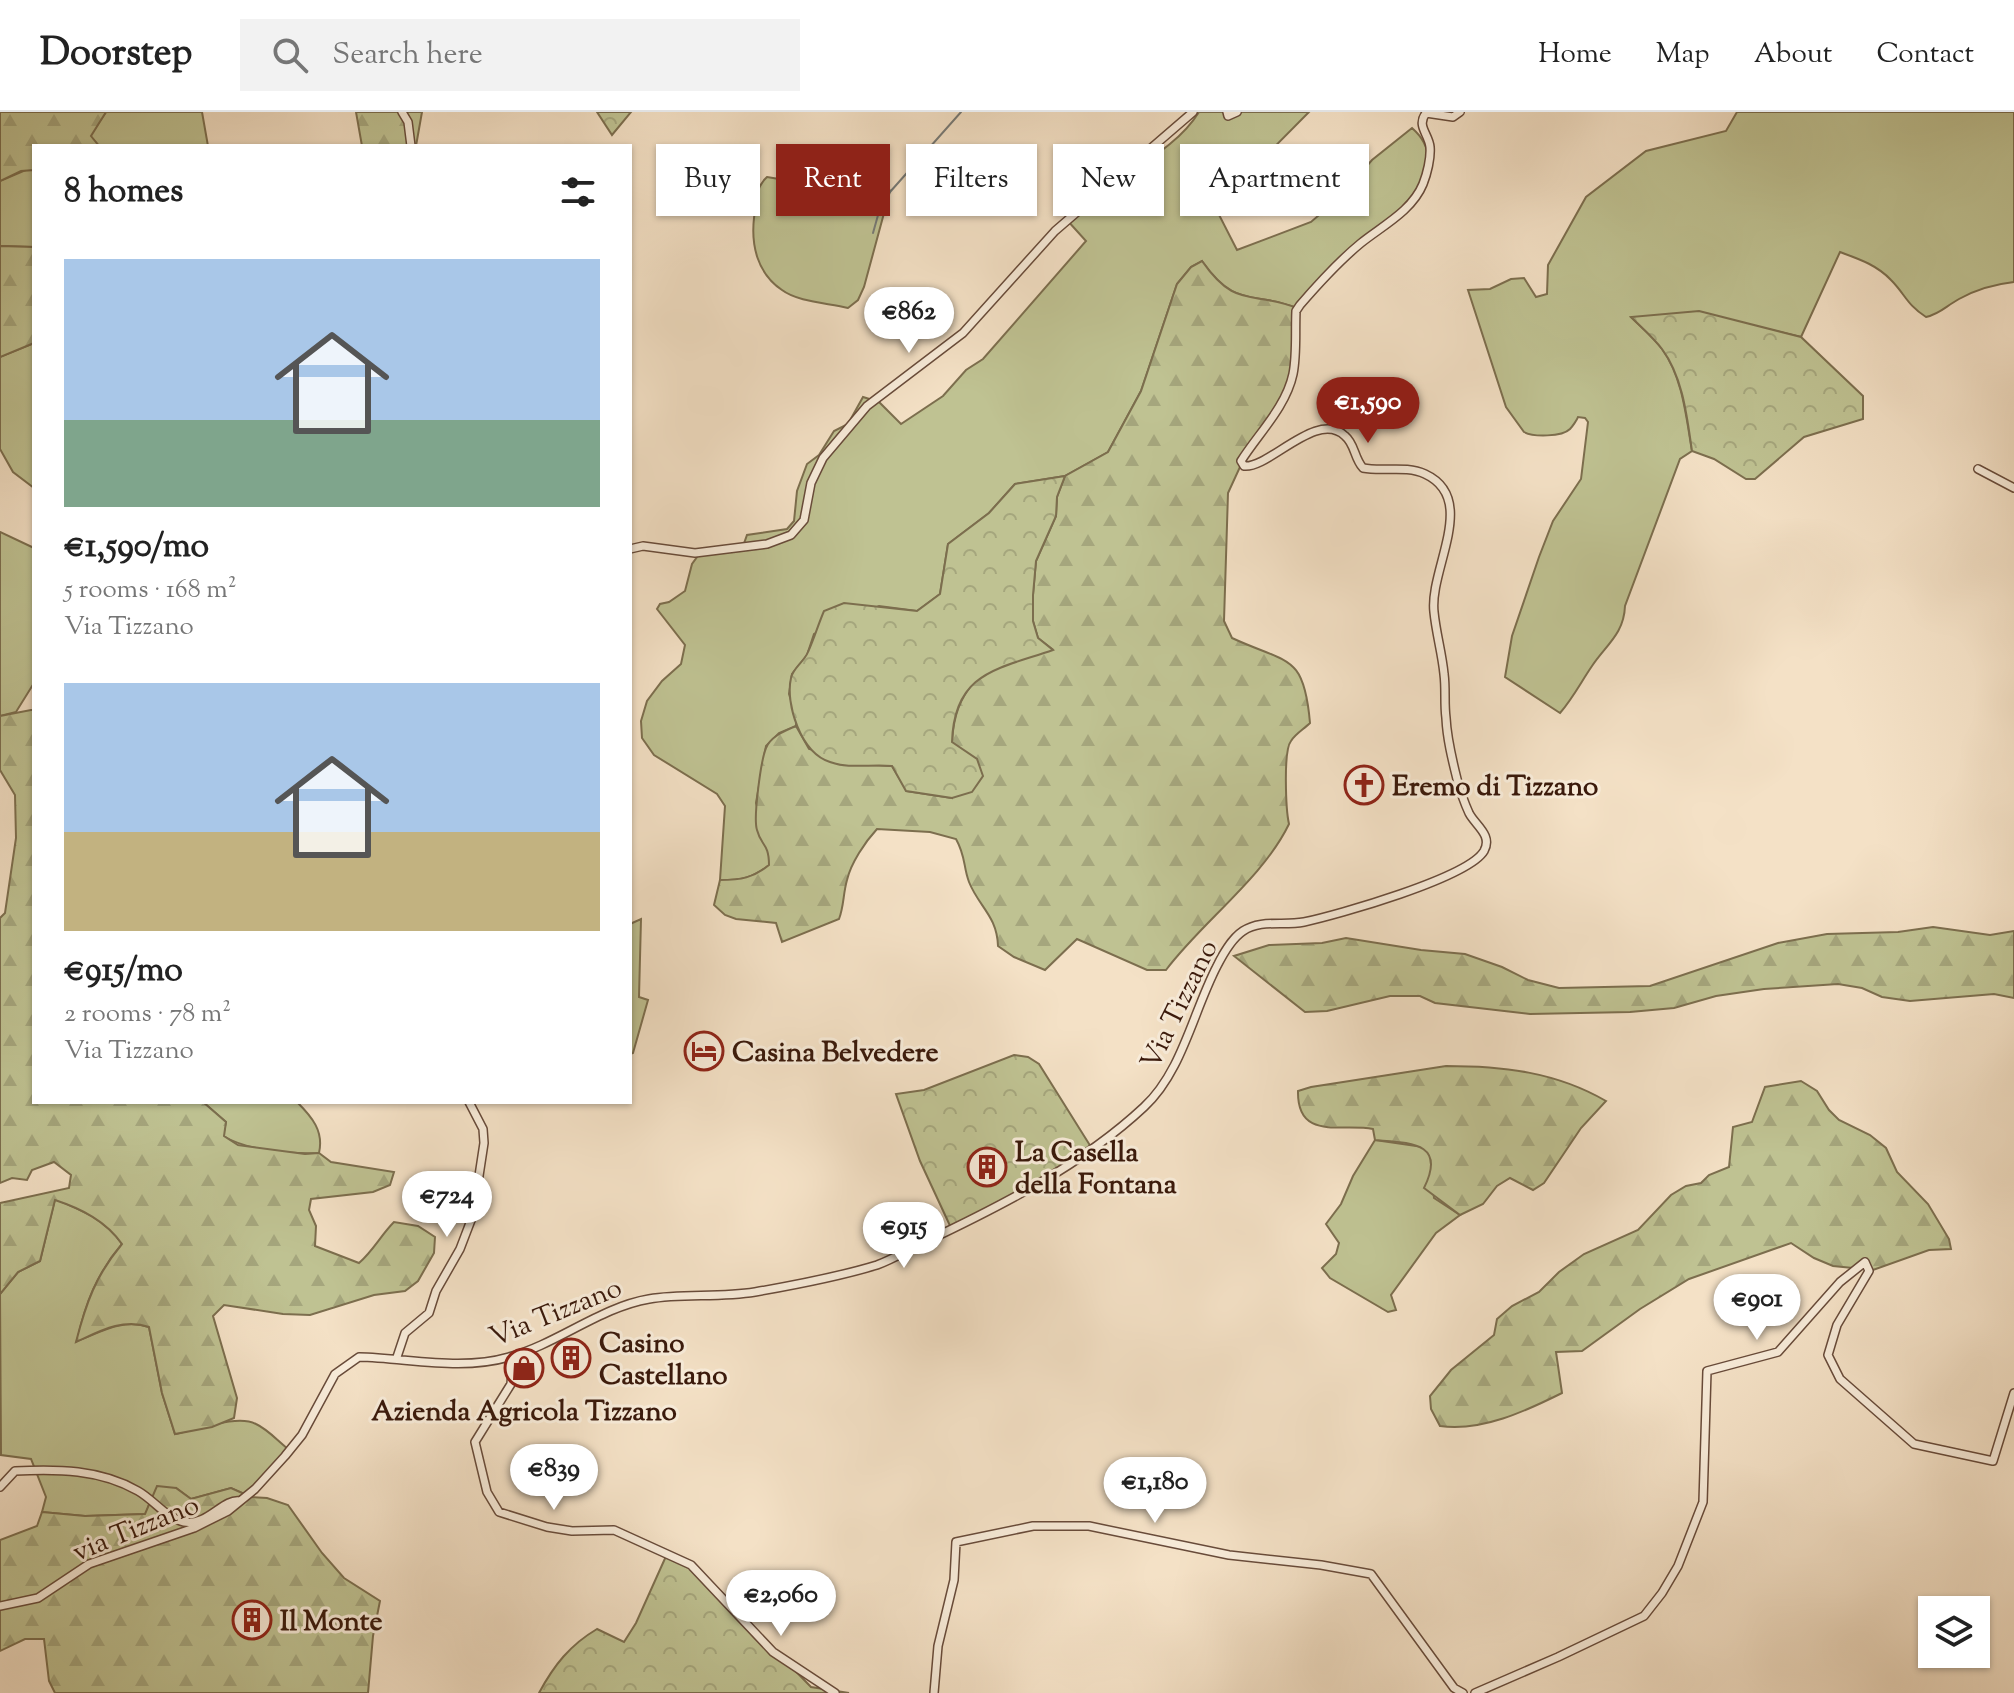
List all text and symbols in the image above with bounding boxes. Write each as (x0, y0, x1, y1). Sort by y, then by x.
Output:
search box (240, 19, 800, 91)
text: Doorstep (40, 28, 192, 82)
icon: search (268, 33, 312, 77)
text: Search here (332, 34, 483, 77)
text: Home (1538, 35, 1612, 75)
text: Map (1656, 35, 1710, 75)
text: About (1754, 35, 1832, 75)
text: Contact (1876, 35, 1974, 75)
chip: Buy (656, 144, 760, 216)
chip: Rent (776, 144, 890, 216)
chip: Filters (906, 144, 1037, 216)
chip: New (1053, 144, 1164, 216)
chip: Apartment (1180, 144, 1369, 216)
text: 8 homes (64, 168, 183, 217)
icon: filters (556, 170, 600, 214)
pin: €862 (862, 287, 956, 355)
text: €862 (882, 294, 936, 331)
icon: home (260, 311, 404, 455)
pin: €1,590 (1303, 377, 1433, 445)
text: €1,590 (1334, 384, 1402, 421)
text: €1,590/mo (64, 523, 209, 572)
text: 5 rooms · 168 m² (64, 572, 237, 609)
text: Via Tizzano (64, 609, 194, 646)
icon: home (260, 735, 404, 879)
church icon: Eremo di Tizzano (1343, 764, 1385, 806)
place label: Eremo di Tizzano (1392, 768, 1598, 808)
street label: Via Tizzano (1132, 934, 1229, 1077)
text: €915/mo (64, 947, 183, 996)
text: 2 rooms · 78 m² (64, 996, 231, 1033)
hotel icon: Casina Belvedere (683, 1030, 725, 1072)
text: Via Tizzano (64, 1033, 194, 1070)
place label: Casina Belvedere (732, 1034, 939, 1074)
place label: La Casella della Fontana (1015, 1134, 1177, 1206)
building icon: La Casella della Fontana (966, 1146, 1008, 1188)
pin: €724 (400, 1171, 494, 1239)
text: €724 (420, 1178, 474, 1215)
pin: €915 (857, 1202, 951, 1270)
text: €915 (881, 1209, 927, 1246)
street label: Via Tizzano (484, 1269, 628, 1358)
pin: €901 (1710, 1274, 1804, 1342)
text: €901 (1732, 1281, 1782, 1318)
place label: Casino Castellano (599, 1325, 728, 1397)
building icon: Casino Castellano (550, 1337, 592, 1379)
shop icon: Azienda Agricola Tizzano (503, 1347, 545, 1389)
place label: Azienda Agricola Tizzano (371, 1393, 677, 1433)
pin: €839 (507, 1444, 601, 1512)
text: €839 (528, 1451, 580, 1488)
pin: €1,180 (1090, 1457, 1220, 1525)
text: €1,180 (1122, 1464, 1188, 1501)
street label: via Tizzano (67, 1486, 205, 1573)
pin: €2,060 (716, 1570, 846, 1638)
text: €2,060 (744, 1577, 818, 1614)
map controls (1918, 1596, 1990, 1668)
button: layers (1918, 1596, 1990, 1668)
building icon: Il Monte (231, 1599, 273, 1641)
place label: Il Monte (280, 1603, 382, 1643)

